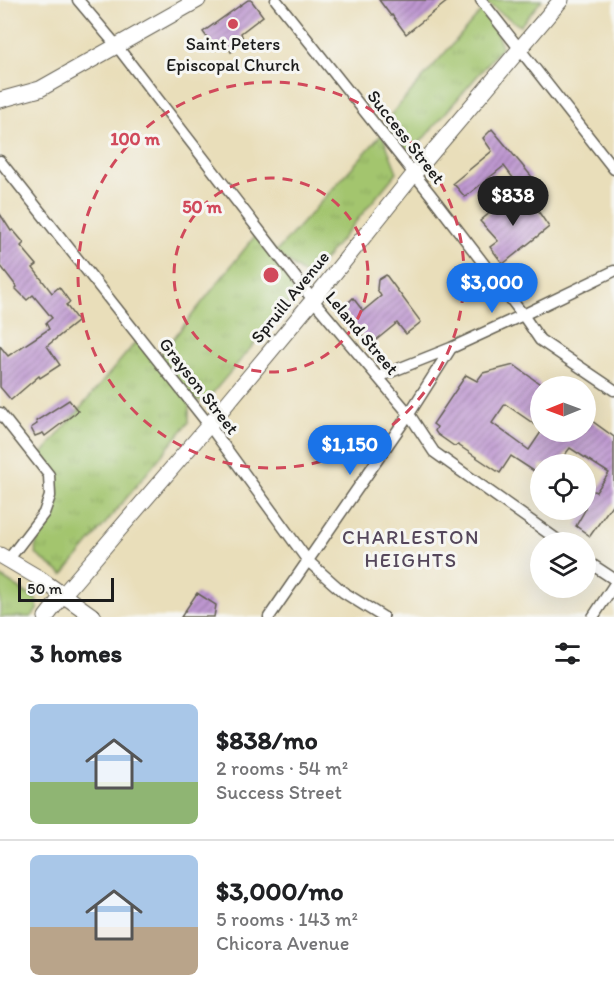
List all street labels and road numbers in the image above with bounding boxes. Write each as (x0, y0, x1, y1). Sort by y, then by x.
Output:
street label: Success Street (362, 86, 450, 189)
street label: Spruill Avenue (246, 246, 334, 348)
street label: Leland Street (321, 287, 404, 380)
street label: Grayson Street (154, 333, 244, 439)

